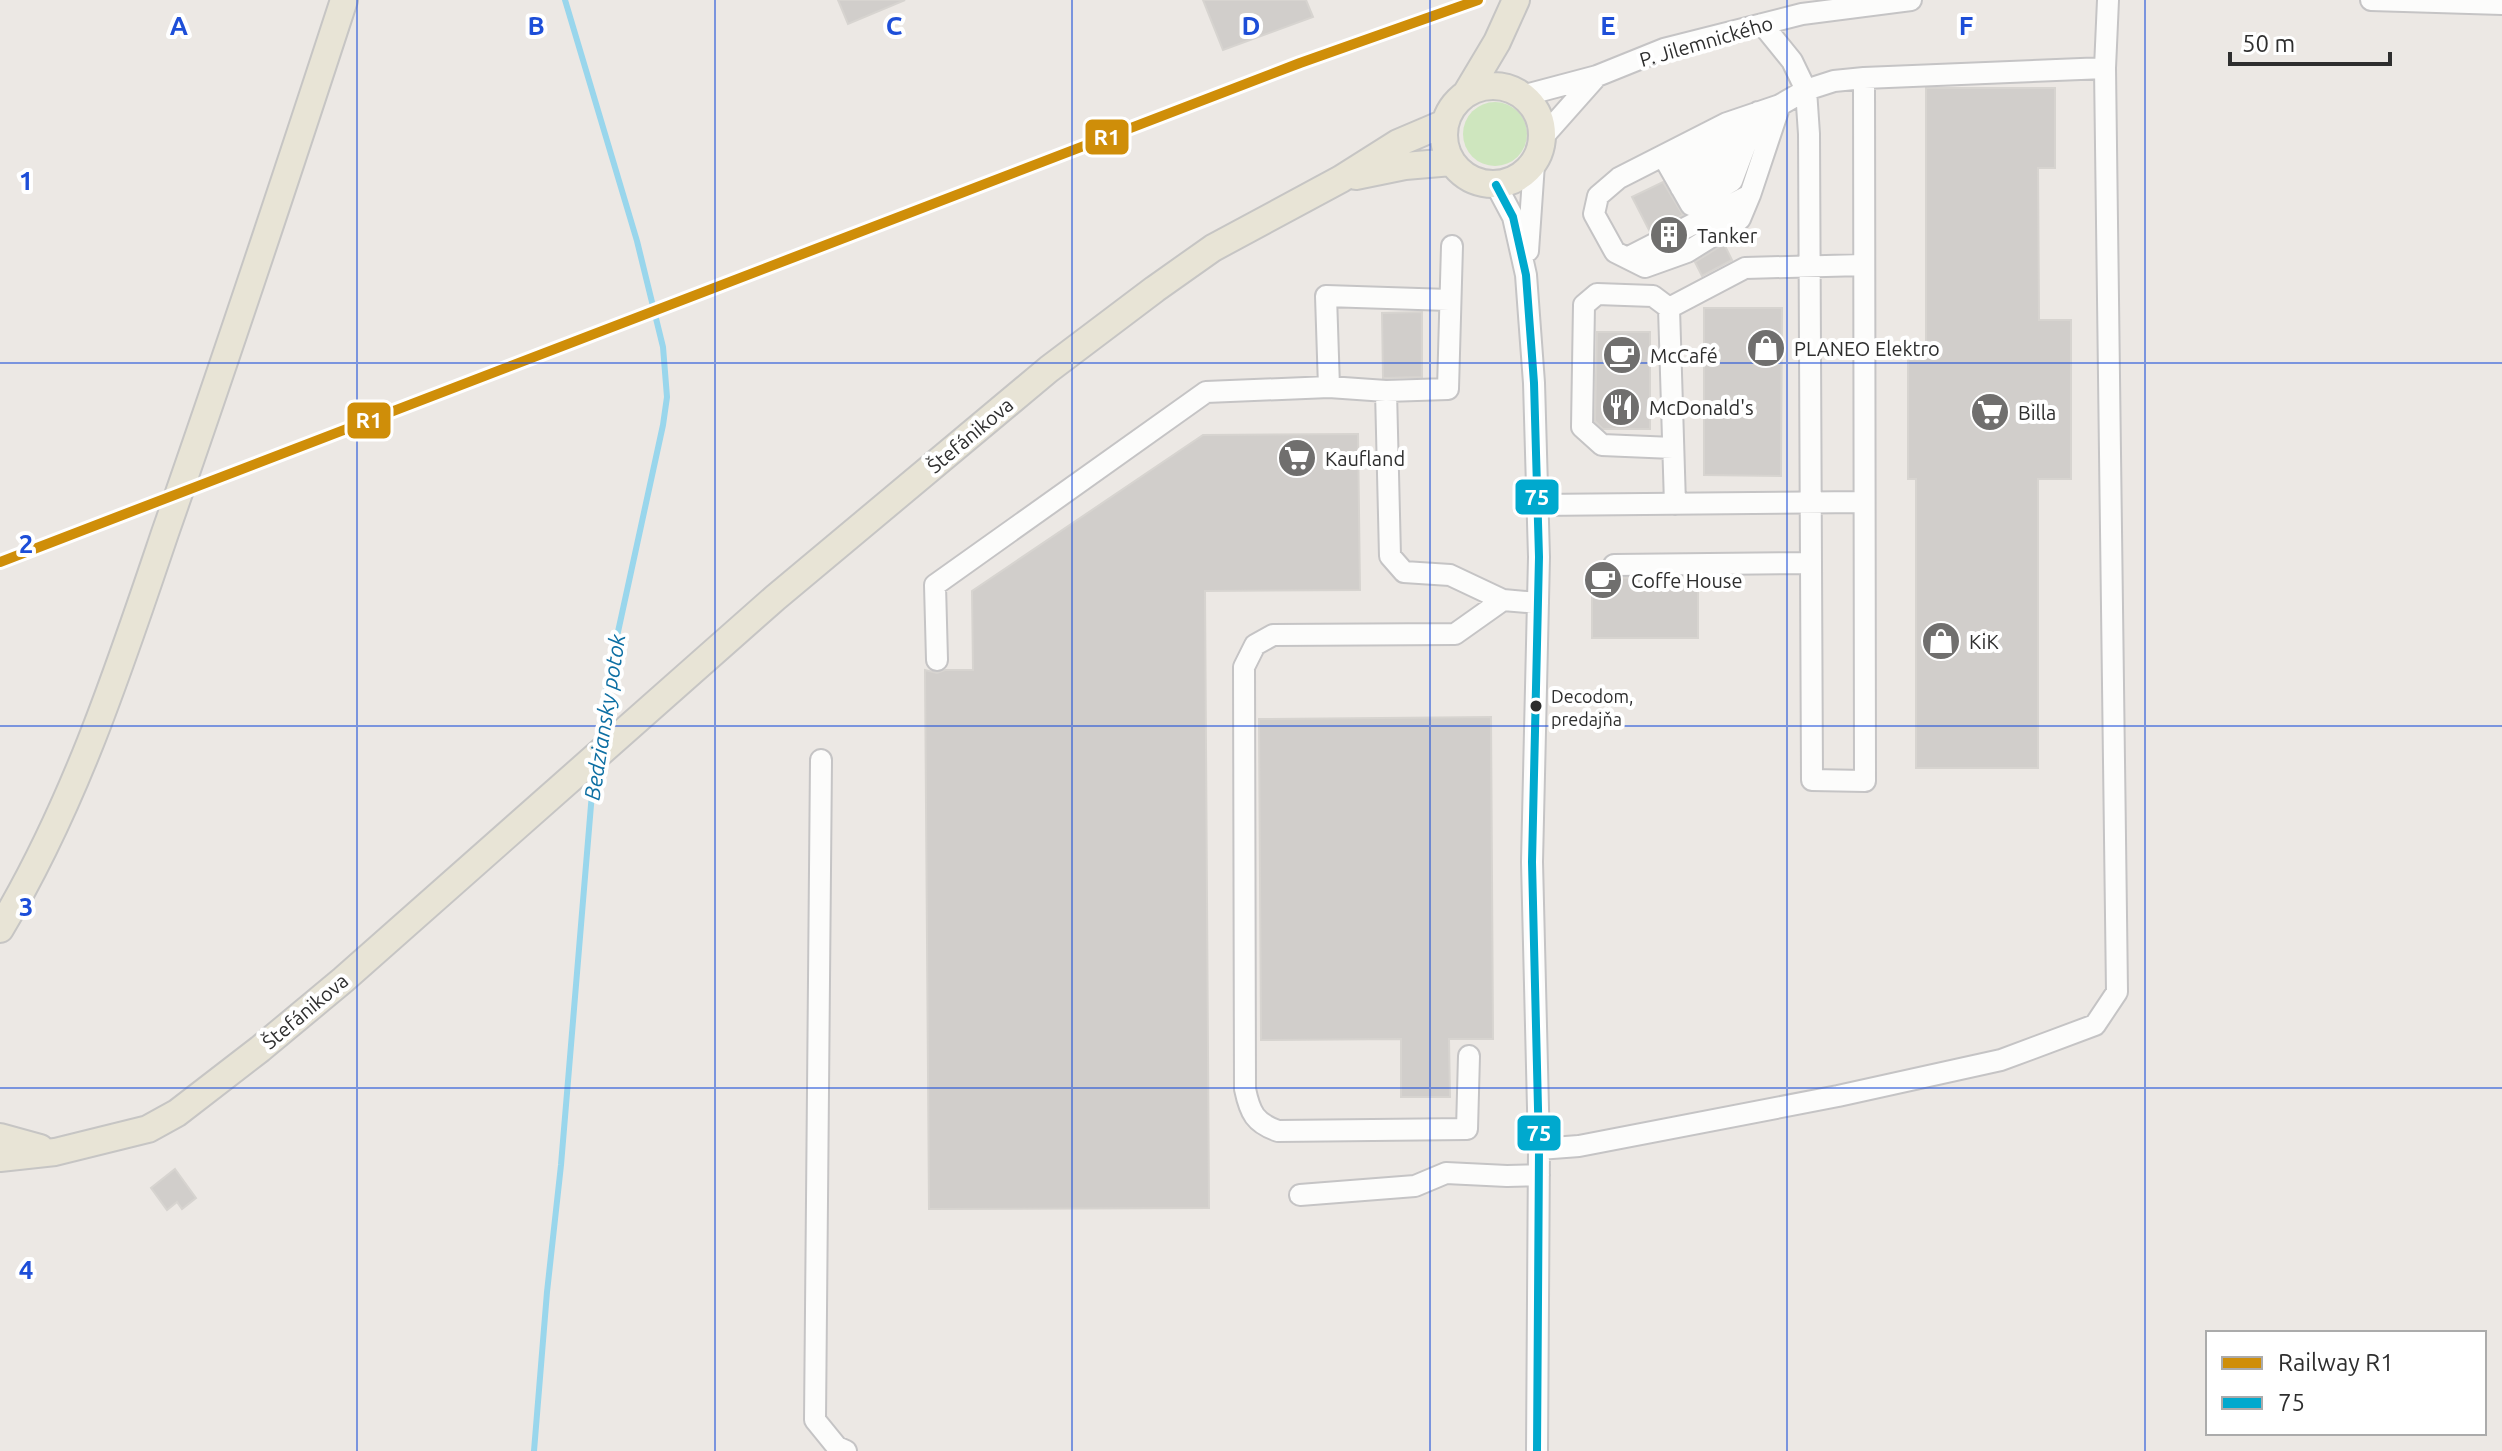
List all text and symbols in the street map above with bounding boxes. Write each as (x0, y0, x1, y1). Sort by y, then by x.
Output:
text: A (170, 11, 189, 40)
text: B (527, 11, 545, 40)
text: C (886, 11, 903, 40)
text: D (1242, 11, 1260, 40)
text: E (1600, 11, 1616, 40)
street label: P. Jilemnického (1637, 11, 1775, 71)
text: F (1959, 11, 1973, 40)
scale bar (2230, 16, 2390, 66)
text: 50 m (2242, 30, 2295, 57)
line badge: R1 (1084, 118, 1130, 156)
text: R1 (1094, 124, 1120, 149)
text: 1 (19, 166, 33, 195)
building icon: Tanker (1648, 214, 1690, 256)
place label: Tanker (1697, 224, 1758, 247)
shop icon: PLANEO Elektro (1745, 327, 1787, 369)
cafe icon: McCafé (1601, 334, 1643, 376)
place label: PLANEO Elektro (1794, 337, 1940, 360)
place label: McCafé (1650, 344, 1718, 367)
restaurant icon: McDonald's (1600, 386, 1642, 428)
supermarket icon: Billa (1969, 391, 2011, 433)
street label: Štefánikova (922, 392, 1018, 478)
place label: McDonald's (1649, 396, 1754, 419)
line badge: R1 (346, 401, 392, 440)
place label: Billa (2018, 401, 2056, 424)
text: R1 (356, 407, 382, 432)
supermarket icon: Kaufland (1276, 437, 1318, 479)
place label: Kaufland (1325, 447, 1405, 470)
line badge: 75 (1514, 478, 1560, 516)
text: 75 (1525, 484, 1549, 509)
text: 2 (19, 529, 33, 558)
cafe icon: Coffe House (1582, 559, 1624, 601)
place label: Coffe House (1631, 569, 1743, 592)
shop icon: KiK (1920, 620, 1962, 662)
place label: KiK (1969, 630, 1999, 653)
water label: Bedziansky potok (579, 631, 630, 802)
place label: Decodom, predajňa (1551, 686, 1634, 729)
marker: Decodom, predajňa (1528, 698, 1544, 714)
text: 3 (19, 892, 33, 921)
street label: Štefánikova (257, 968, 353, 1054)
line badge: 75 (1516, 1114, 1562, 1152)
text: 75 (1527, 1120, 1551, 1145)
text: 4 (19, 1255, 33, 1284)
legend (2206, 1331, 2486, 1435)
text: Railway R1 (2278, 1349, 2394, 1376)
text: 75 (2278, 1389, 2305, 1416)

